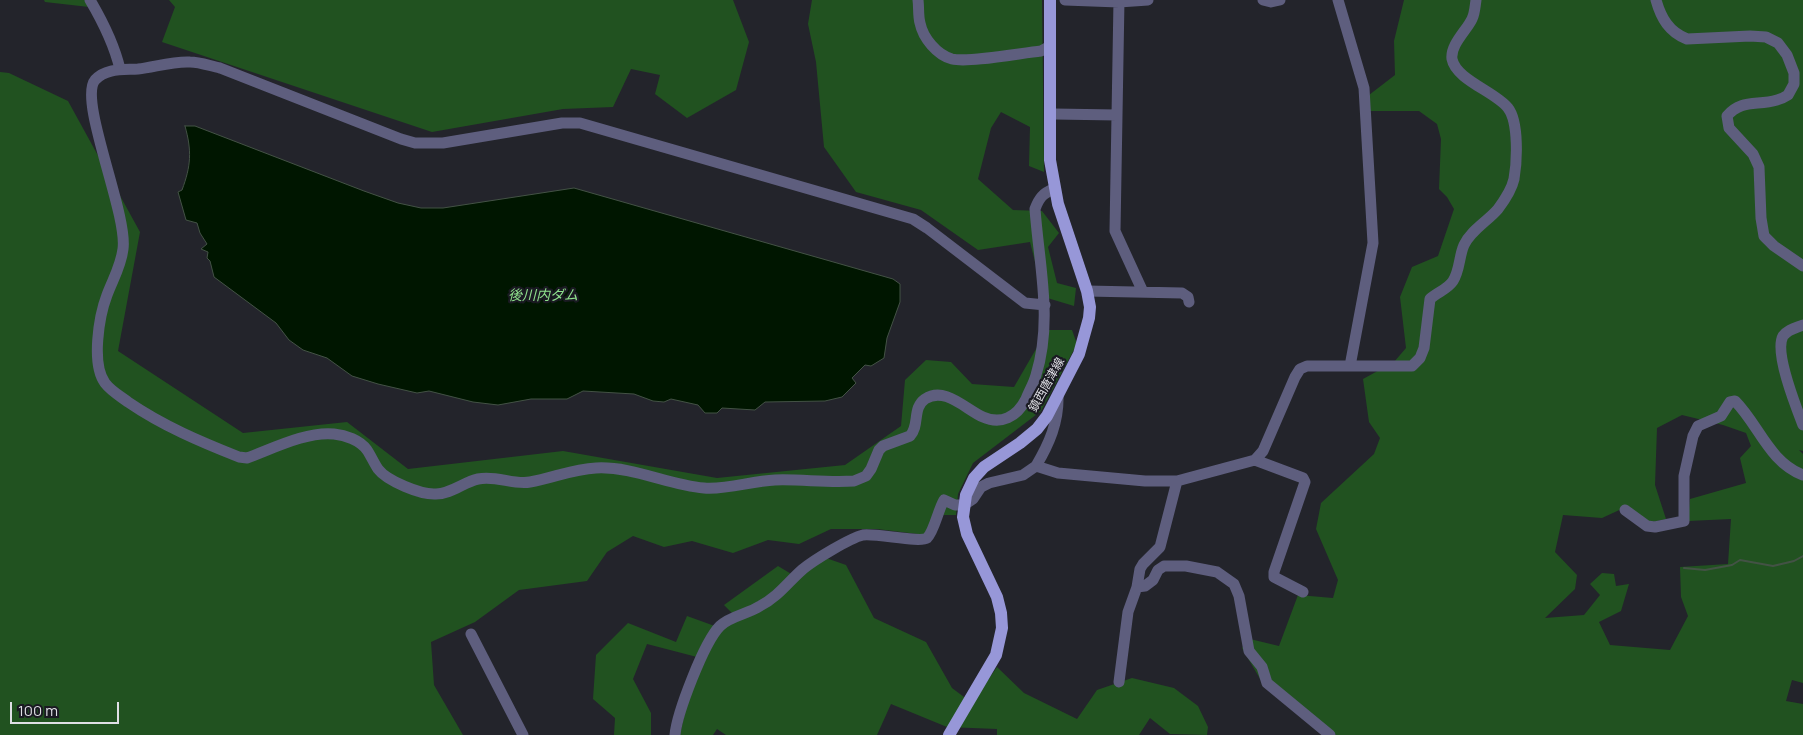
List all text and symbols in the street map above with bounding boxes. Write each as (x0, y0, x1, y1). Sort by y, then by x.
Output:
water label: 後川内ダム (508, 288, 578, 304)
street label: 鎮西唐津線 (1026, 355, 1068, 415)
scale bar (12, 692, 121, 724)
text: 100 m (18, 700, 58, 721)

